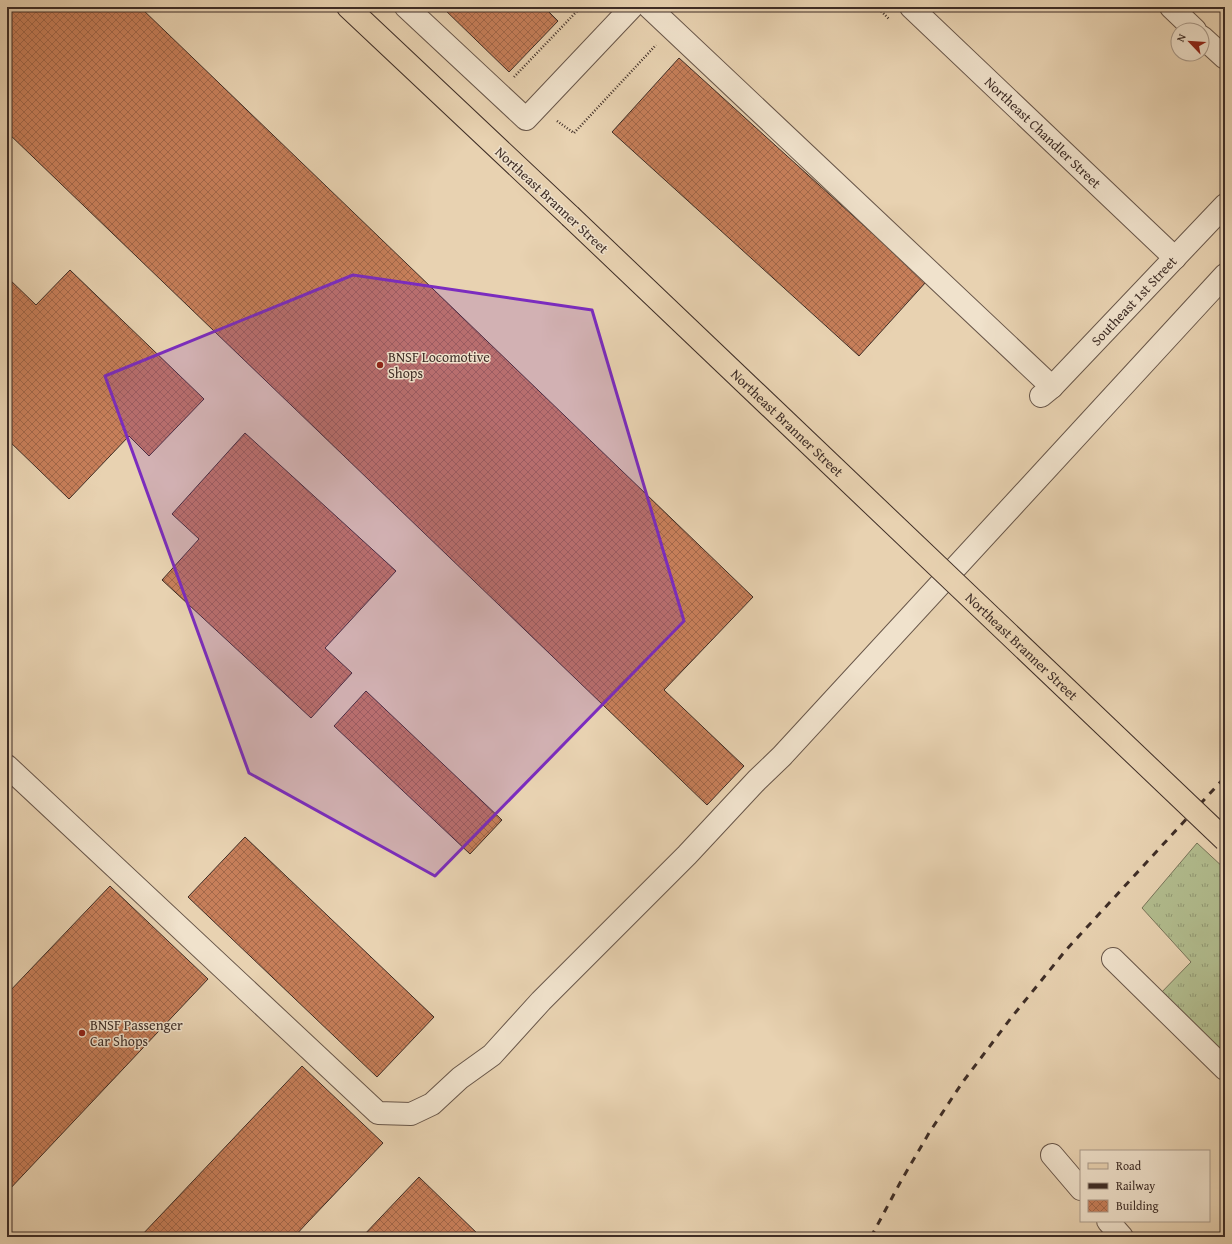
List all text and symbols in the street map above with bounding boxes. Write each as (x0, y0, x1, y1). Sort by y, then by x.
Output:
north arrow (1170, 22, 1210, 62)
text: N (1172, 30, 1190, 44)
street label: Northeast Chandler Street (980, 72, 1106, 193)
street label: Northeast Branner Street (491, 142, 613, 258)
street label: Southeast 1st Street (1086, 252, 1181, 350)
place label: BNSF Locomotive Shops (388, 347, 490, 383)
marker: BNSF Locomotive Shops (375, 360, 385, 370)
street label: Northeast Branner Street (727, 364, 848, 481)
street label: Northeast Branner Street (961, 588, 1083, 705)
place label: BNSF Passenger Car Shops (90, 1015, 183, 1051)
marker: BNSF Passenger Car Shops (77, 1028, 87, 1038)
legend (1080, 1150, 1210, 1222)
text: Road (1116, 1157, 1142, 1174)
text: Railway (1116, 1177, 1155, 1194)
text: Building (1116, 1197, 1159, 1214)

